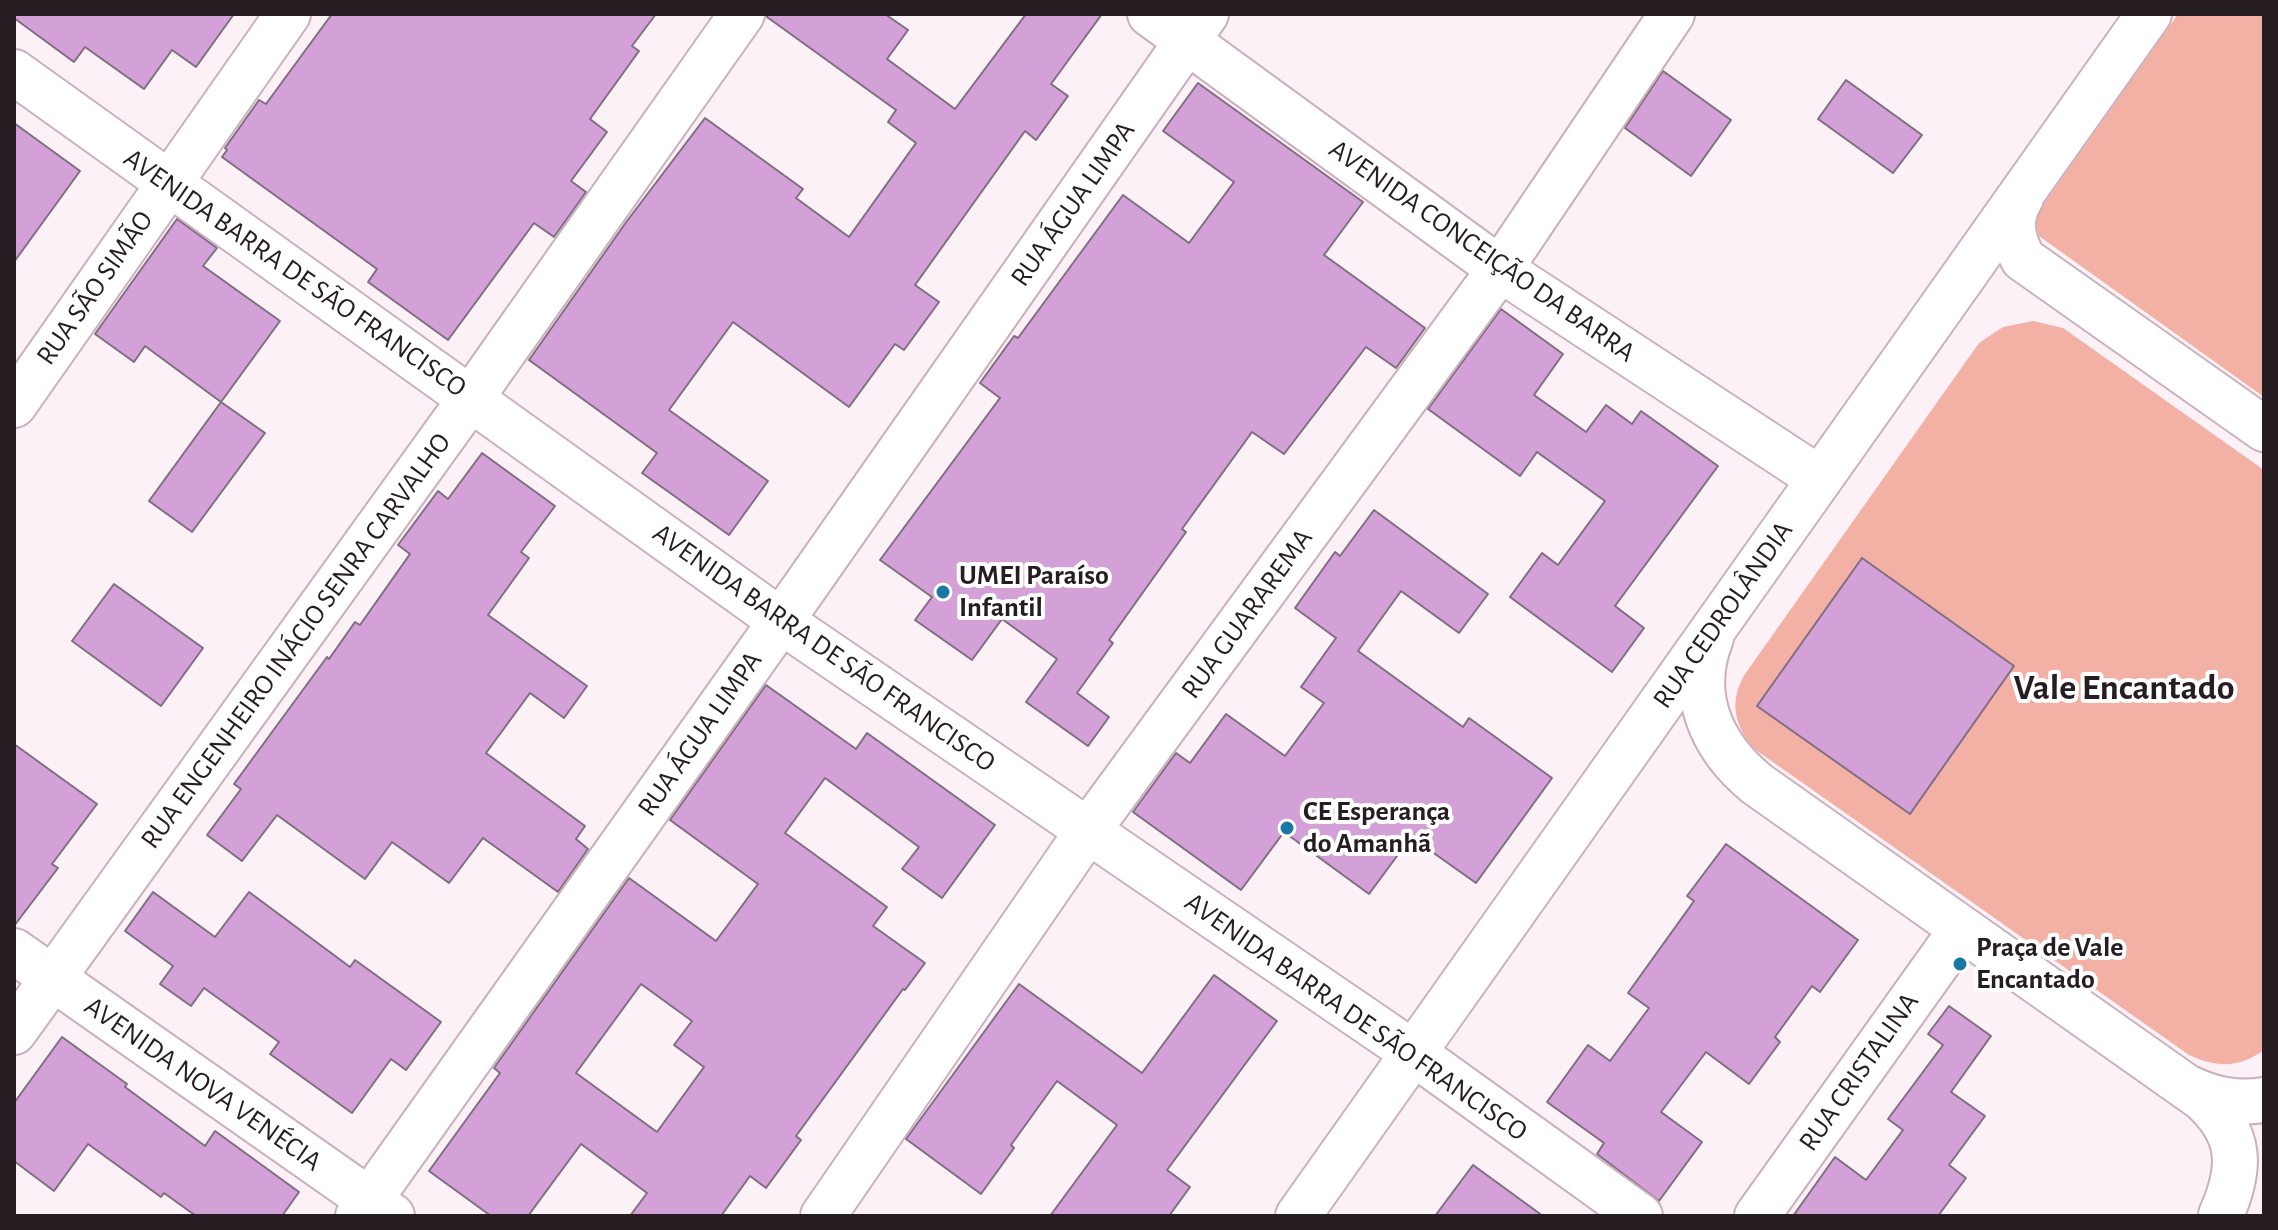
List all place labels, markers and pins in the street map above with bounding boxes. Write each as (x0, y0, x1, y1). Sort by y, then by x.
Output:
place label: UMEI Paraíso Infantil (959, 559, 1109, 625)
marker: UMEI Paraíso Infantil (934, 583, 952, 601)
place label: CE Esperança do Amanhã (1303, 795, 1450, 861)
marker: CE Esperança do Amanhã (1278, 819, 1296, 837)
place label: Praça de Vale Encantado (1976, 931, 2123, 997)
marker: Praça de Vale Encantado (1951, 955, 1969, 973)

